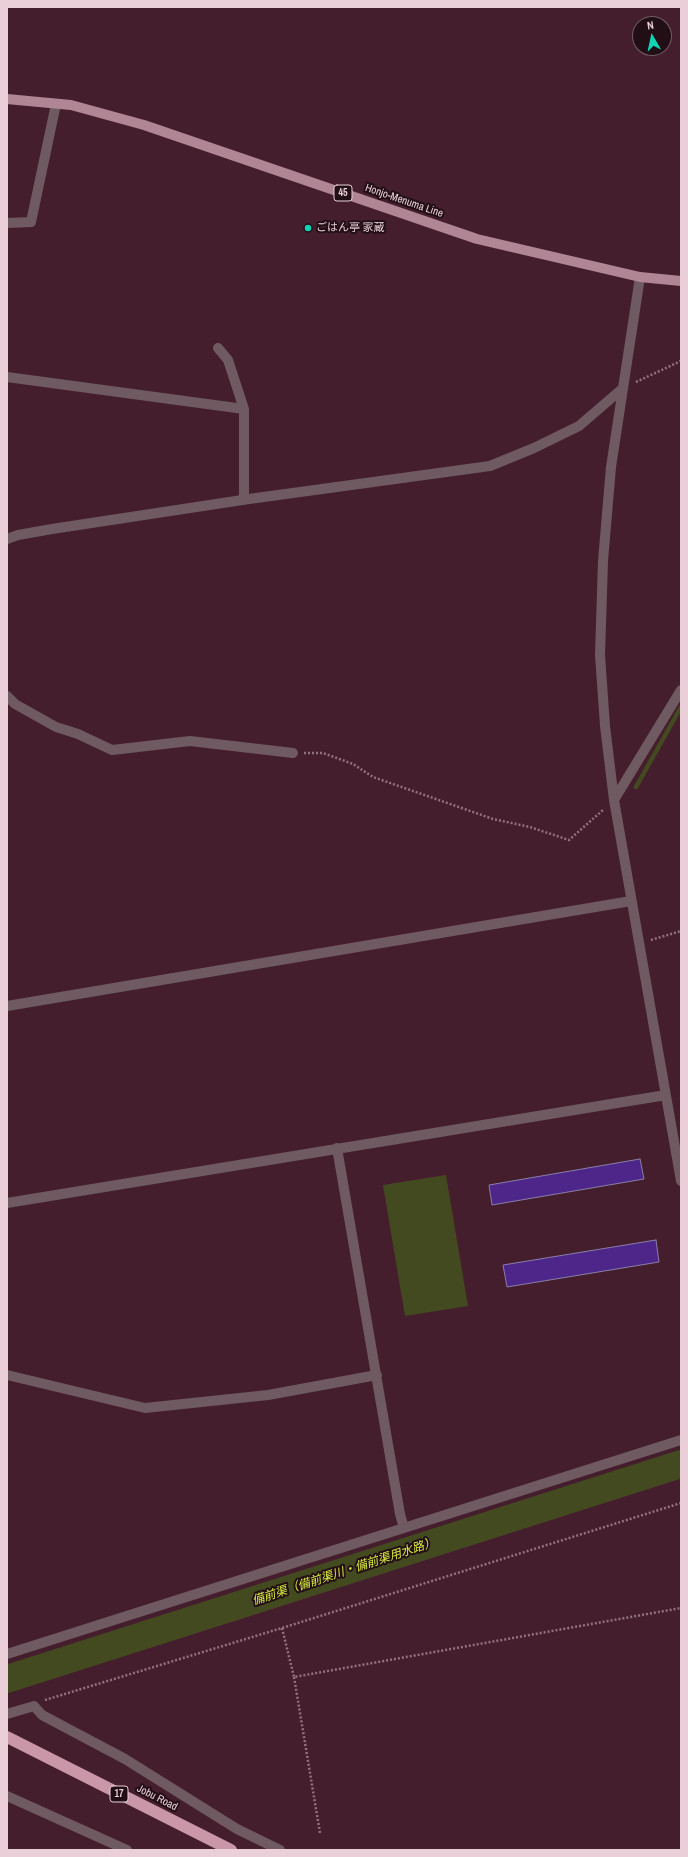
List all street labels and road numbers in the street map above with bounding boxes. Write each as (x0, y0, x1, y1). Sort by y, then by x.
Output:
street label: Honjo-Menuma Line (363, 181, 445, 221)
road number: 45 (334, 185, 352, 201)
street label: Jobu Road (135, 1782, 179, 1814)
road number: 17 (110, 1786, 128, 1802)

